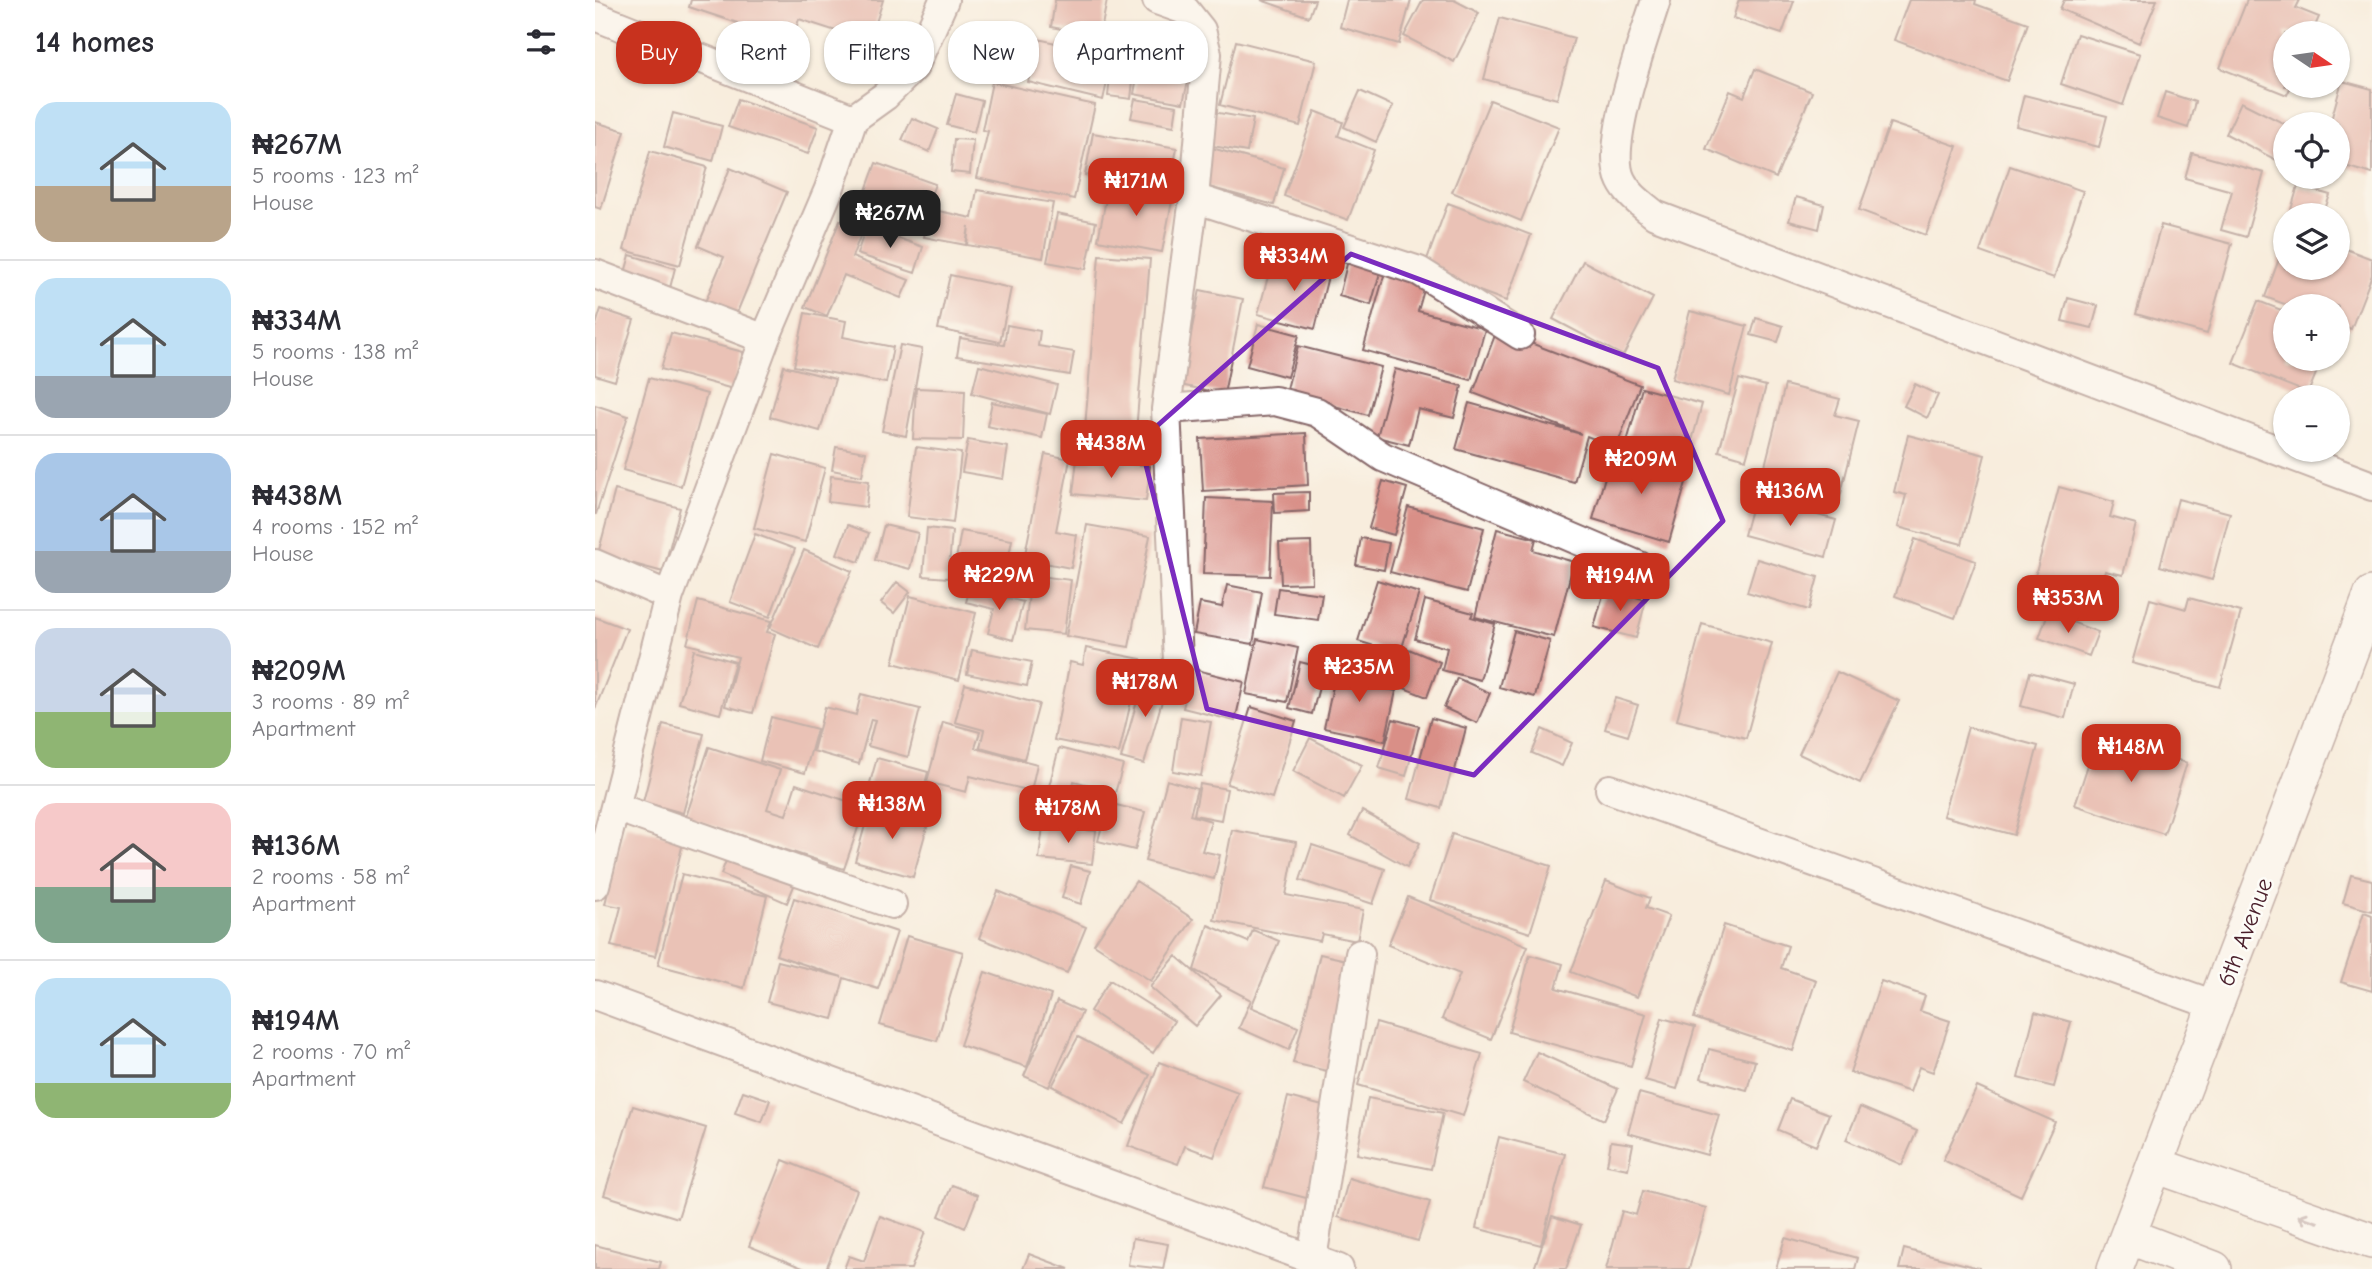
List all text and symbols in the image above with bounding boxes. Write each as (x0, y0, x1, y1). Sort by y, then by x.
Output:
chip: Buy (616, 21, 702, 84)
chip: Rent (716, 21, 810, 84)
chip: Filters (824, 21, 934, 84)
chip: New (948, 21, 1039, 84)
chip: Apartment (1053, 21, 1208, 84)
north arrow (2273, 21, 2350, 98)
map controls (2273, 21, 2350, 462)
icon: filters (522, 23, 560, 61)
text: 14 homes (35, 25, 154, 60)
button: locate (2273, 112, 2350, 189)
text: ₦267M (252, 127, 342, 162)
icon: home (91, 130, 175, 214)
pin: ₦171M (1087, 158, 1185, 218)
text: 5 rooms · 123 m² (252, 162, 418, 189)
text: ₦171M (1104, 167, 1168, 194)
text: House (252, 189, 314, 216)
pin: ₦267M (841, 190, 939, 250)
text: ₦267M (856, 199, 924, 226)
button: layers (2273, 203, 2350, 280)
pin: ₦334M (1245, 233, 1343, 293)
text: ₦334M (1260, 242, 1328, 269)
button: + (2273, 294, 2350, 371)
text: ₦334M (252, 303, 342, 338)
icon: home (91, 306, 175, 390)
text: 5 rooms · 138 m² (252, 338, 418, 365)
text: House (252, 365, 314, 392)
button: − (2273, 385, 2350, 462)
pin: ₦438M (1062, 420, 1160, 480)
text: ₦438M (1076, 429, 1146, 456)
pin: ₦209M (1592, 436, 1690, 496)
text: ₦209M (1605, 445, 1677, 472)
pin: ₦136M (1741, 468, 1839, 528)
text: ₦136M (1756, 477, 1824, 504)
text: ₦438M (252, 478, 342, 513)
icon: home (91, 481, 175, 565)
text: 4 rooms · 152 m² (252, 513, 418, 540)
text: House (252, 540, 314, 567)
pin: ₦229M (950, 552, 1048, 612)
pin: ₦194M (1571, 554, 1669, 613)
text: ₦229M (964, 561, 1034, 588)
text: ₦194M (1586, 562, 1654, 589)
pin: ₦353M (2019, 576, 2117, 635)
text: ₦353M (2033, 584, 2103, 611)
pin: ₦235M (1310, 644, 1408, 704)
text: ₦209M (252, 653, 346, 688)
text: ₦235M (1324, 653, 1394, 680)
icon: home (91, 656, 175, 740)
pin: ₦178M (1096, 660, 1194, 719)
text: ₦178M (1112, 668, 1178, 695)
text: 3 rooms · 89 m² (252, 688, 409, 715)
text: Apartment (252, 715, 355, 742)
pin: ₦148M (2082, 724, 2180, 784)
text: ₦148M (2098, 733, 2164, 760)
pin: ₦138M (843, 782, 941, 841)
pin: ₦178M (1019, 786, 1117, 845)
text: ₦138M (858, 790, 926, 817)
text: ₦178M (1035, 794, 1101, 821)
text: ₦136M (252, 828, 340, 863)
icon: home (91, 831, 175, 915)
text: 2 rooms · 58 m² (252, 863, 410, 890)
street label: 6th Avenue (2212, 874, 2278, 990)
text: Apartment (252, 890, 355, 917)
text: ₦194M (252, 1003, 339, 1038)
icon: home (91, 1006, 175, 1090)
text: 2 rooms · 70 m² (252, 1038, 410, 1065)
text: Apartment (252, 1065, 355, 1092)
one-way arrow (2297, 1212, 2319, 1224)

